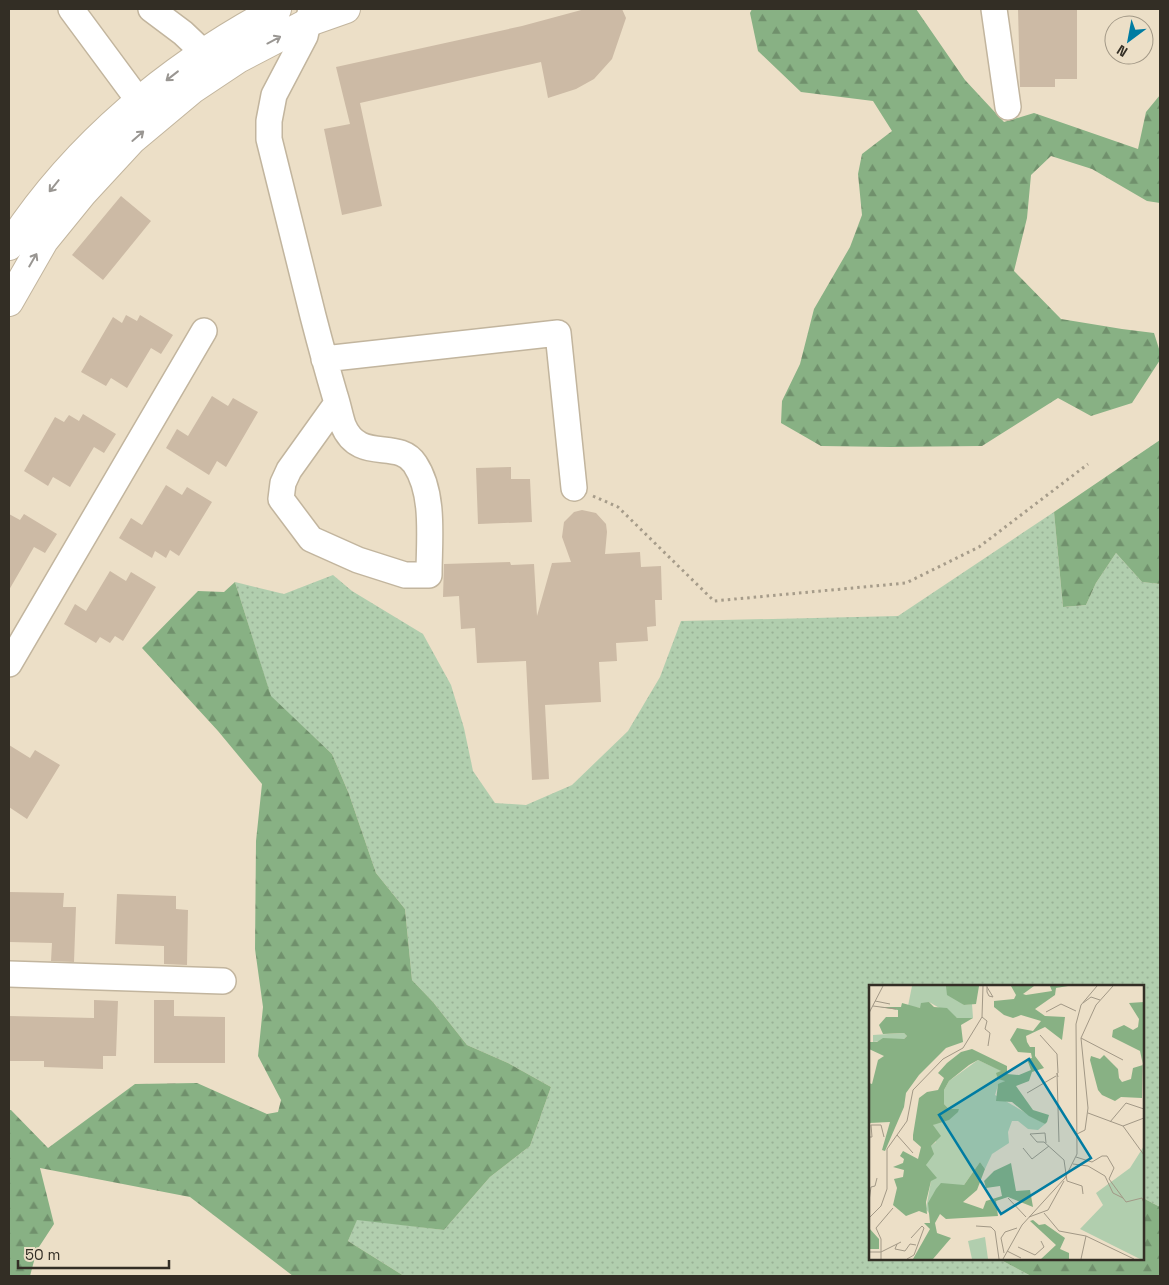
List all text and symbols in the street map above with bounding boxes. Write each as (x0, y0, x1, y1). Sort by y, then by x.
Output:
north arrow (1104, 15, 1154, 65)
one-way arrow (266, 35, 281, 45)
text: N (1113, 41, 1131, 61)
one-way arrow (166, 70, 179, 81)
one-way arrow (131, 130, 144, 142)
one-way arrow (48, 179, 59, 192)
one-way arrow (28, 252, 38, 267)
inset map (869, 985, 1144, 1260)
scale bar (18, 1238, 169, 1270)
text: 50 m (25, 1245, 60, 1264)

